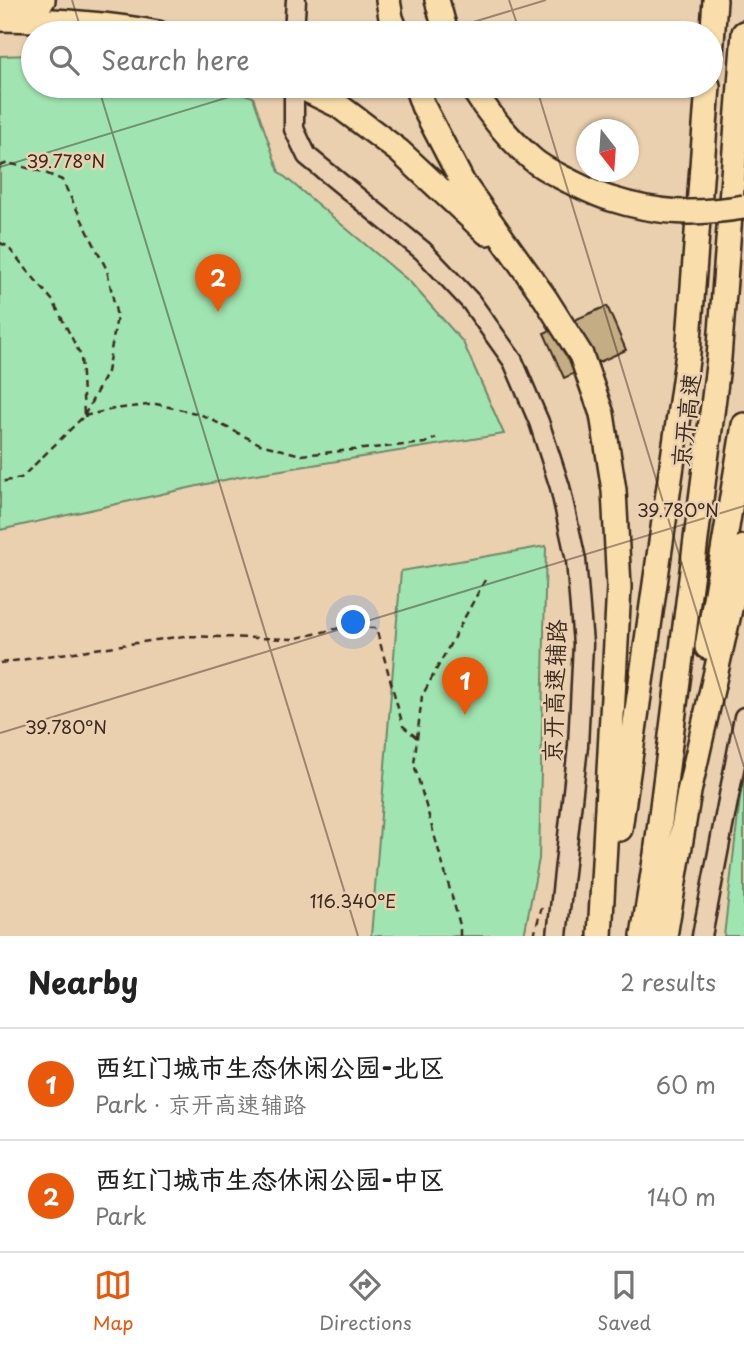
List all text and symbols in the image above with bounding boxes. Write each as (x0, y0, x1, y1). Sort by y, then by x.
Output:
search box (21, 21, 723, 98)
text: Search here (101, 40, 250, 79)
icon: search (45, 41, 83, 79)
north arrow (576, 119, 639, 182)
text: 39.778°N (27, 147, 105, 174)
pin: 2 (195, 254, 241, 312)
street label: 京开高速 (661, 370, 709, 470)
text: 39.780°N (637, 496, 719, 523)
your location (336, 605, 370, 639)
street label: 京开高速辅路 (532, 618, 574, 764)
pin: 1 (442, 657, 488, 715)
text: 39.780°N (25, 713, 107, 740)
text: 116.340°E (310, 887, 396, 914)
text: Nearby (28, 959, 138, 1004)
text: 2 results (620, 964, 716, 999)
text: 西红门城市生态休闲公园-北区 (95, 1047, 445, 1086)
text: 1 (46, 1067, 57, 1102)
text: 60 m (656, 1067, 716, 1102)
text: Park · 京开高速辅路 (95, 1086, 306, 1121)
text: 西红门城市生态休闲公园-中区 (95, 1159, 445, 1198)
text: 2 (43, 1179, 59, 1214)
text: 140 m (647, 1179, 716, 1214)
text: Park (95, 1198, 146, 1233)
tab: Map (93, 1266, 133, 1336)
tab: Directions (319, 1266, 412, 1336)
tab: Saved (597, 1266, 651, 1336)

